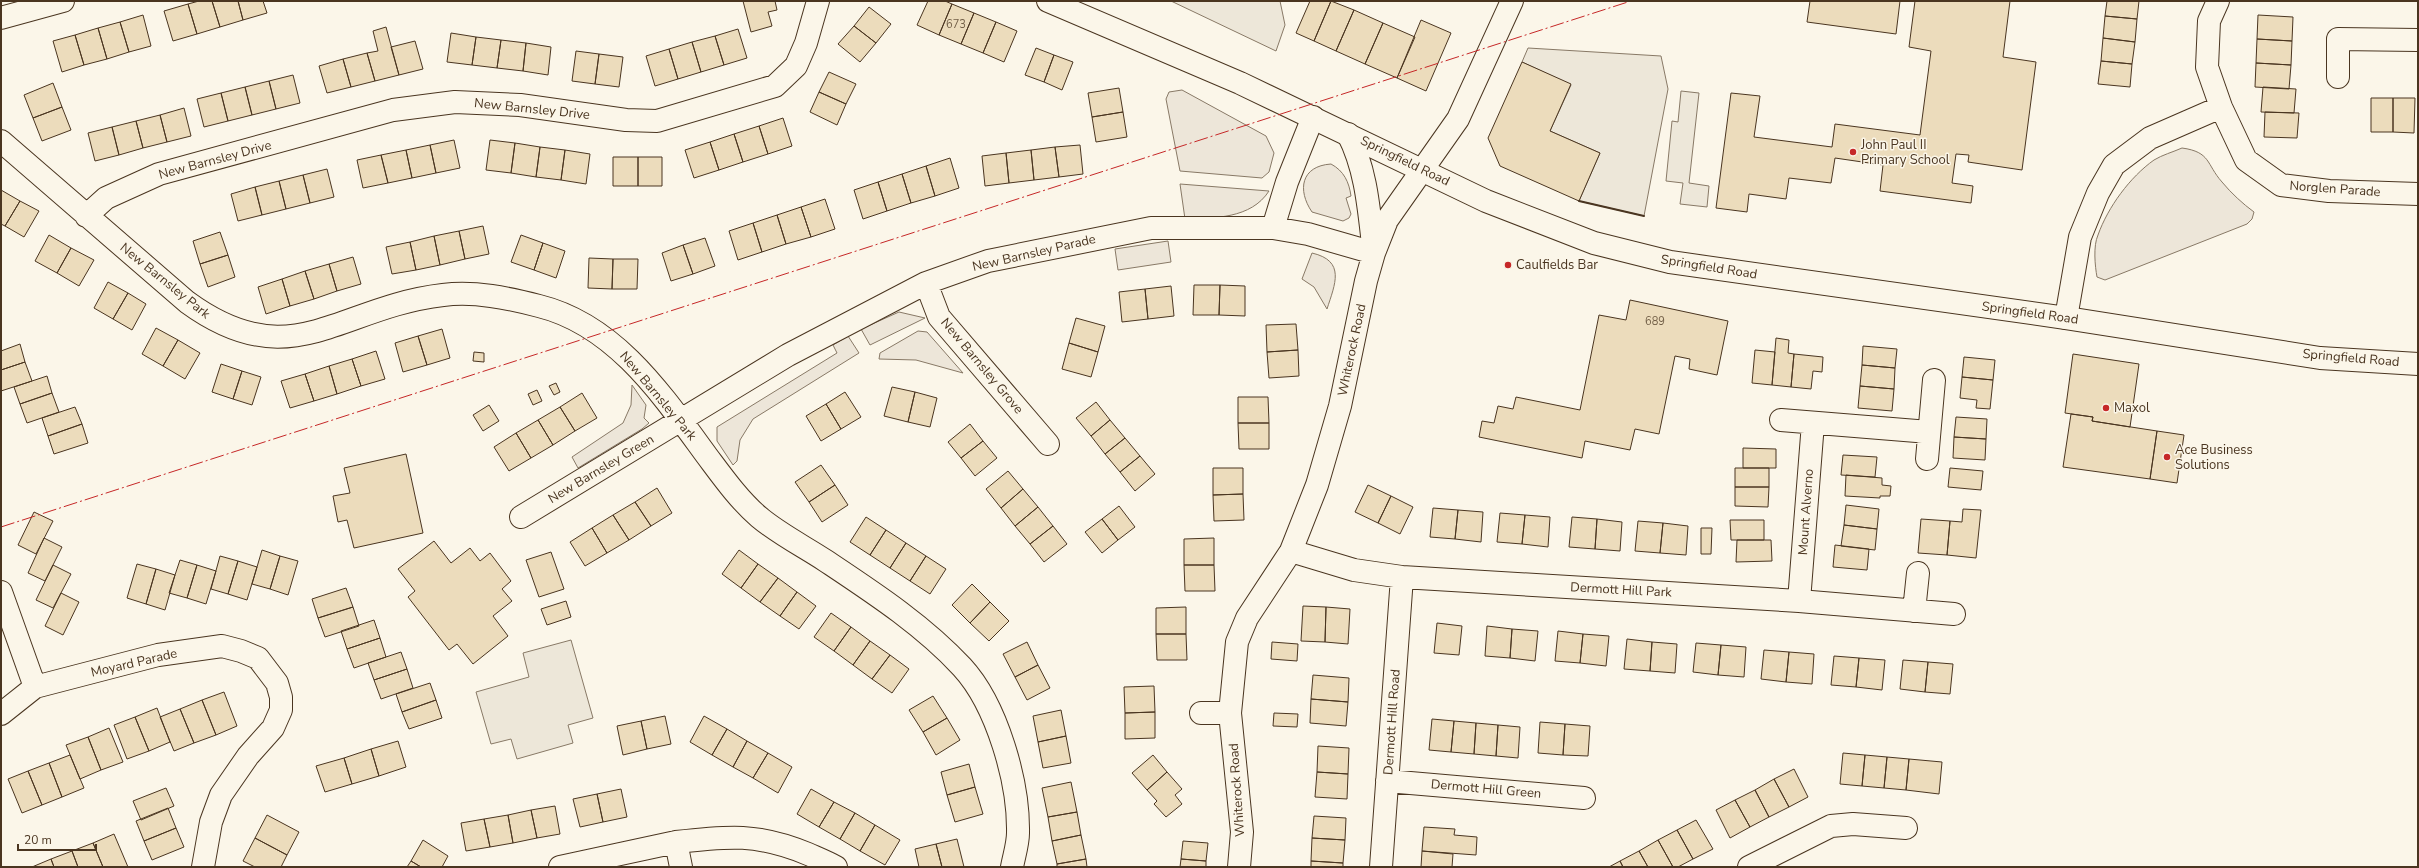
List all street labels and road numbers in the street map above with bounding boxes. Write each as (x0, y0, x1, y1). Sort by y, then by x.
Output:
street label: New Barnsley Drive (473, 94, 591, 124)
street label: Springfield Road (1357, 132, 1453, 190)
street label: New Barnsley Drive (157, 136, 274, 184)
street label: Norglen Parade (2289, 177, 2381, 201)
street label: New Barnsley Parade (971, 230, 1098, 276)
street label: New Barnsley Park (116, 239, 214, 323)
street label: Springfield Road (1659, 250, 1759, 284)
street label: Springfield Road (1981, 297, 2079, 329)
street label: Whiterock Road (1333, 302, 1371, 398)
street label: New Barnsley Grove (937, 314, 1028, 418)
street label: Springfield Road (2302, 345, 2400, 371)
street label: New Barnsley Park (615, 348, 701, 445)
street label: New Barnsley Green (545, 430, 657, 508)
street label: Mount Alverno (1794, 468, 1818, 556)
street label: Dermott Hill Park (1570, 578, 1673, 602)
street label: Moyard Parade (89, 644, 179, 682)
street label: Dermott Hill Road (1379, 669, 1405, 775)
street label: Whiterock Road (1225, 742, 1249, 838)
street label: Dermott Hill Green (1430, 775, 1542, 803)

